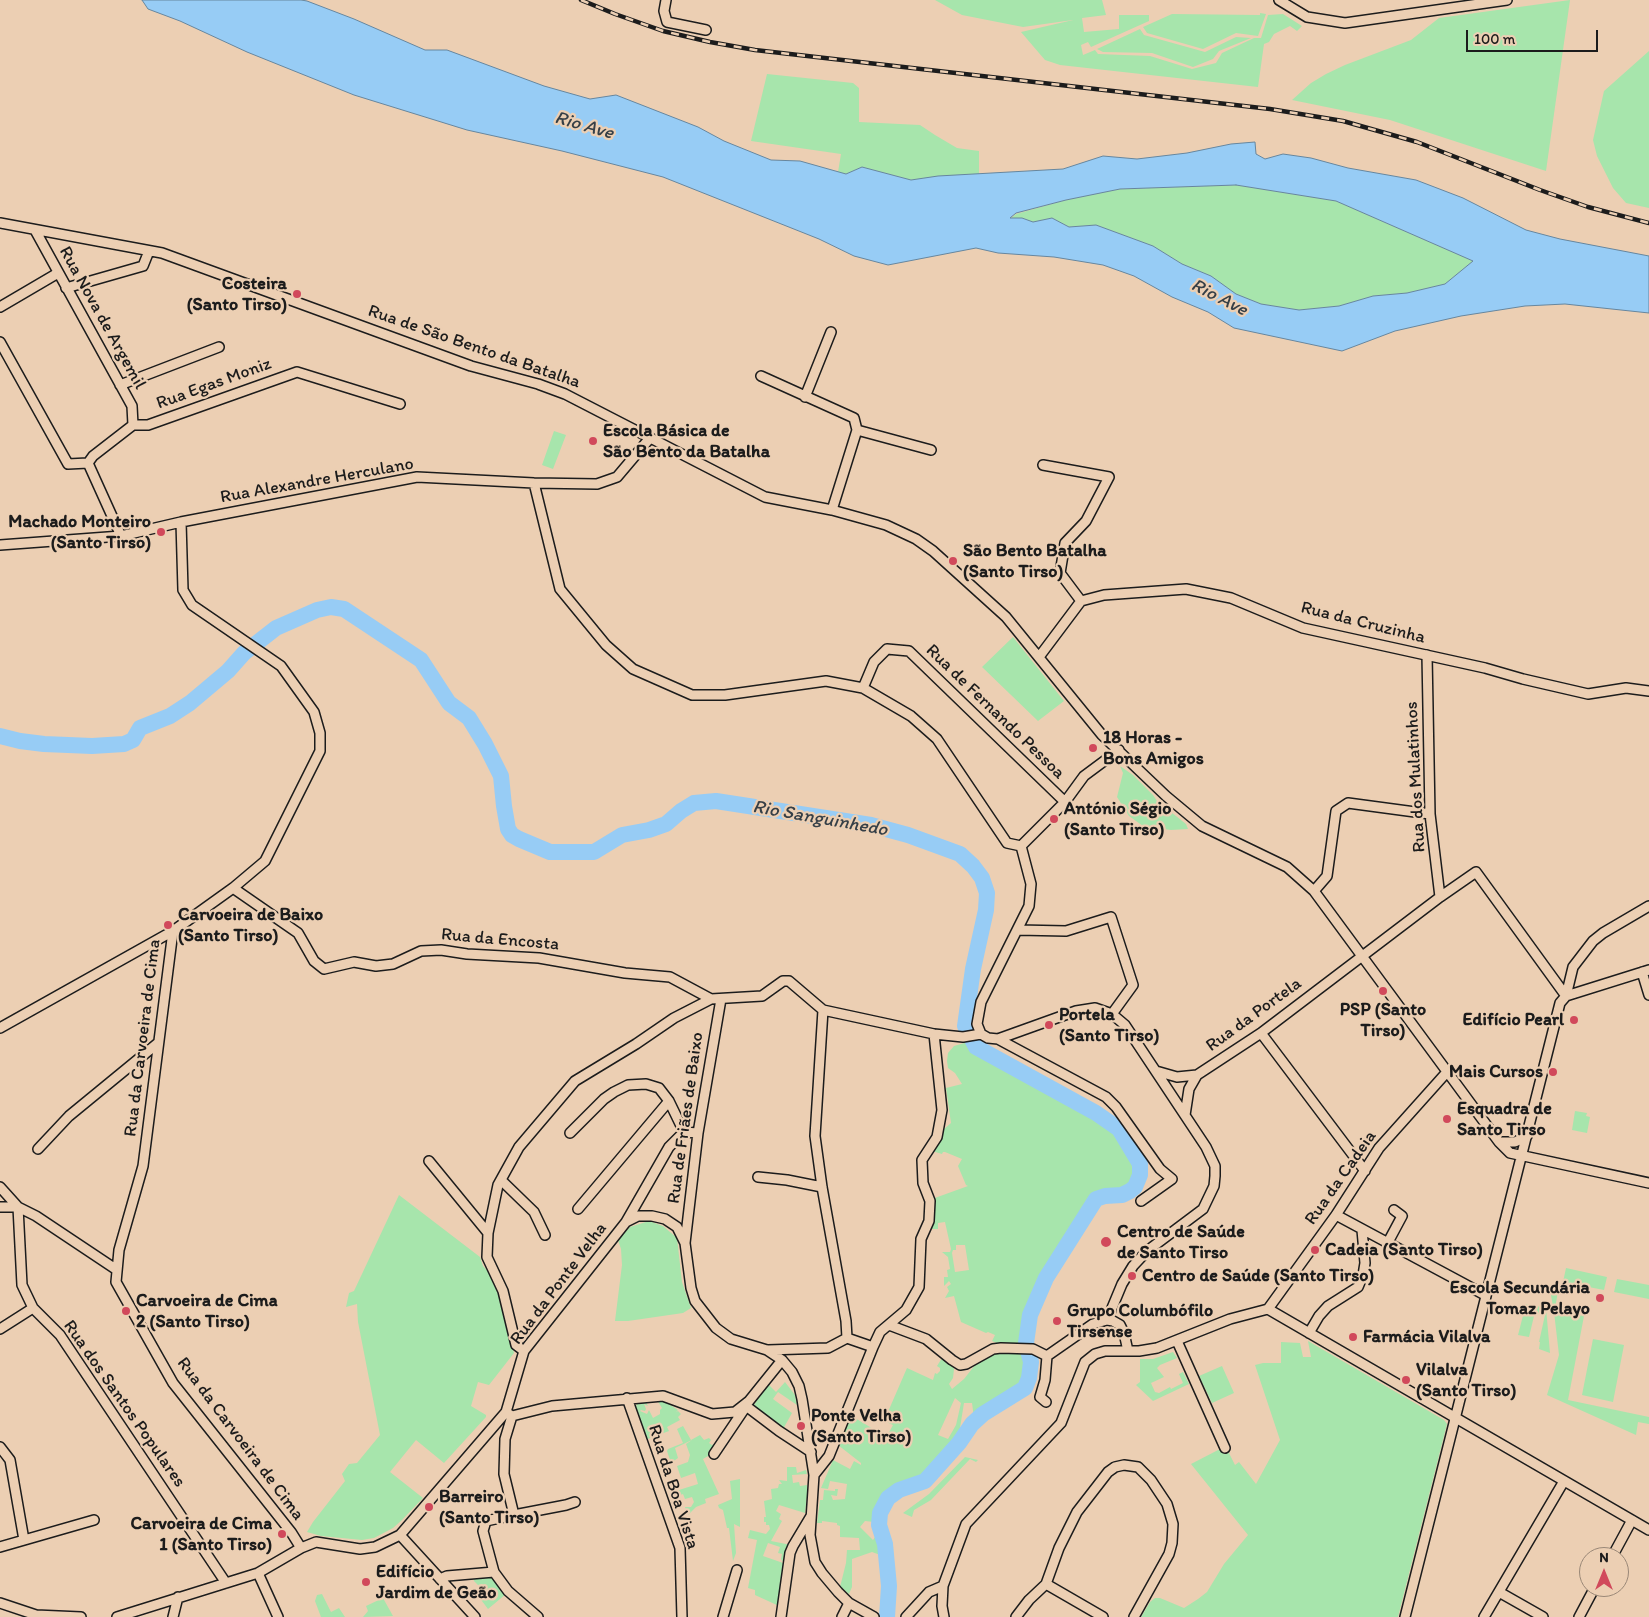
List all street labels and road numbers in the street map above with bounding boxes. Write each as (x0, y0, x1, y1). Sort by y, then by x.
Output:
street label: Rua Nova de Argemil (54, 243, 150, 393)
street label: Rua de São Bento da Batalha (365, 300, 583, 394)
street label: Rua Egas Moniz (154, 353, 274, 415)
street label: Rua Alexandre Herculano (219, 453, 415, 509)
street label: Rua da Cruzinha (1298, 597, 1428, 649)
street label: Rua de Fernando Pessoa (921, 640, 1069, 784)
street label: Rua dos Mulatinhos (1401, 701, 1431, 853)
street label: Rua da Encosta (440, 924, 560, 956)
street label: Rua da Carvoeira de Cima (120, 938, 166, 1138)
street label: Rua da Portela (1202, 973, 1306, 1057)
street label: Rua de Friães de Baixo (663, 1031, 709, 1205)
street label: Rua da Cadeia (1300, 1127, 1382, 1229)
street label: Rua da Ponte Velha (506, 1219, 612, 1349)
street label: Rua dos Santos Populares (58, 1316, 190, 1492)
street label: Rua da Carvoeira de Cima (172, 1353, 308, 1525)
street label: Rua da Boa Vista (643, 1422, 703, 1552)

